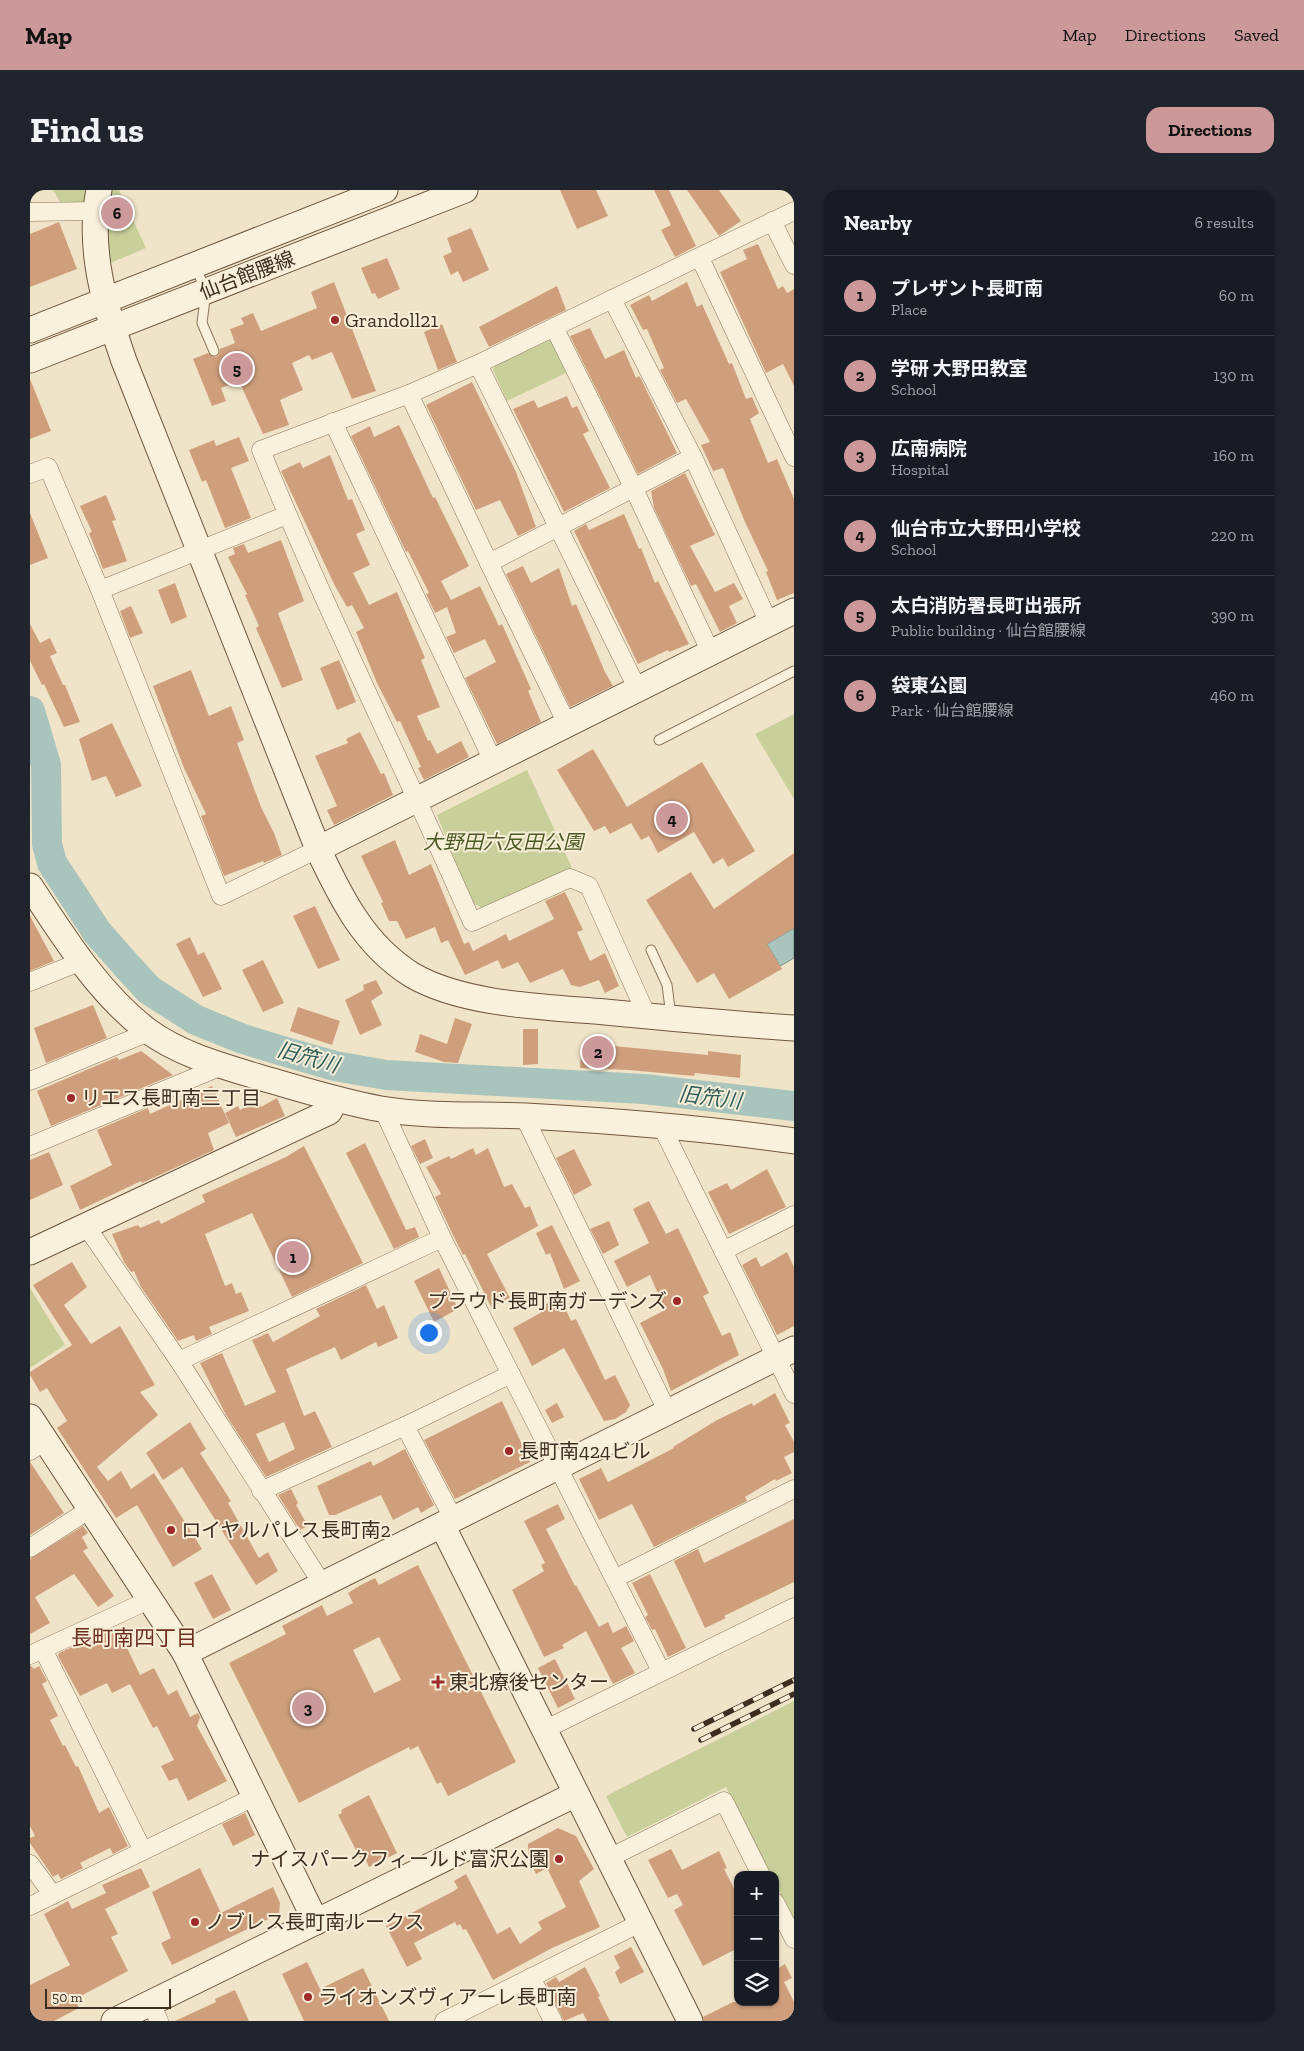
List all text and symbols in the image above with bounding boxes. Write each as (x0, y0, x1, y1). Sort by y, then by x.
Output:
text: Map (25, 21, 72, 50)
text: Map (1062, 24, 1097, 46)
text: Directions (1125, 24, 1206, 46)
text: Saved (1234, 24, 1279, 46)
button: Directions (1146, 107, 1274, 153)
text: Find us (30, 109, 144, 151)
pin: 6 (101, 194, 133, 232)
text: Nearby (844, 210, 912, 235)
text: 6 results (1194, 213, 1254, 232)
street label: 仙台館腰線 (196, 246, 298, 304)
text: プレザント長町南 (891, 277, 1043, 300)
text: 1 (857, 286, 863, 305)
text: 60 m (1219, 286, 1254, 305)
text: Place (891, 300, 927, 319)
place label: Grandoll21 (345, 308, 439, 332)
marker: Grandoll21 (329, 314, 341, 326)
pin: 5 (221, 350, 253, 388)
text: 学研 大野田教室 (891, 357, 1028, 380)
text: 2 (856, 366, 864, 385)
text: 130 m (1213, 366, 1254, 385)
text: School (891, 380, 937, 399)
text: 広南病院 (891, 437, 967, 460)
text: 3 (856, 446, 864, 465)
text: 160 m (1213, 446, 1254, 465)
text: Hospital (891, 460, 949, 479)
text: 仙台市立大野田小学校 (891, 517, 1081, 540)
text: 4 (855, 526, 865, 545)
text: 220 m (1211, 526, 1254, 545)
text: School (891, 540, 937, 559)
text: 太白消防署長町出張所 (891, 594, 1081, 617)
text: 5 (856, 606, 864, 625)
text: 390 m (1211, 606, 1254, 625)
text: Public building · 仙台館腰線 (891, 621, 1086, 640)
text: 袋東公園 (891, 674, 967, 697)
text: 6 (856, 686, 864, 705)
text: 460 m (1210, 686, 1254, 705)
text: Park · 仙台館腰線 (891, 701, 1014, 720)
pin: 4 (656, 800, 688, 838)
park label: 大野田六反田公園 (423, 830, 586, 854)
pin: 2 (582, 1033, 614, 1071)
water label: 旧笊川 (274, 1036, 344, 1078)
water label: 旧笊川 (677, 1081, 745, 1113)
place label: リエス長町南三丁目 (81, 1086, 261, 1110)
marker: リエス長町南三丁目 (65, 1092, 77, 1104)
pin: 1 (277, 1238, 309, 1276)
place label: プラウド長町南ガーデンズ (427, 1289, 667, 1313)
marker: プラウド長町南ガーデンズ (671, 1295, 683, 1307)
your location (416, 1320, 442, 1346)
place label: 長町南424ビル (519, 1439, 651, 1463)
marker: 長町南424ビル (503, 1445, 515, 1457)
place label: ロイヤルパレス長町南2 (181, 1518, 391, 1542)
marker: ロイヤルパレス長町南2 (165, 1524, 177, 1536)
district label: 長町南四丁目 (71, 1625, 197, 1650)
place label: 東北療後センター (449, 1670, 609, 1694)
marker: 東北療後センター (431, 1675, 445, 1689)
pin: 3 (292, 1689, 324, 1727)
place label: ナイスパークフィールド富沢公園 (250, 1847, 549, 1871)
marker: ナイスパークフィールド富沢公園 (553, 1853, 565, 1865)
map controls (734, 1871, 779, 2006)
button: + (734, 1871, 779, 1916)
place label: ノブレス長町南ルークス (205, 1910, 424, 1934)
marker: ノブレス長町南ルークス (189, 1916, 201, 1928)
button: − (734, 1916, 779, 1961)
button: layers (734, 1961, 779, 2006)
place label: ライオンズヴィアーレ長町南 (318, 1985, 576, 2009)
scale bar (45, 1986, 171, 2009)
text: 50 m (52, 1989, 83, 2006)
marker: ライオンズヴィアーレ長町南 (302, 1991, 314, 2003)

